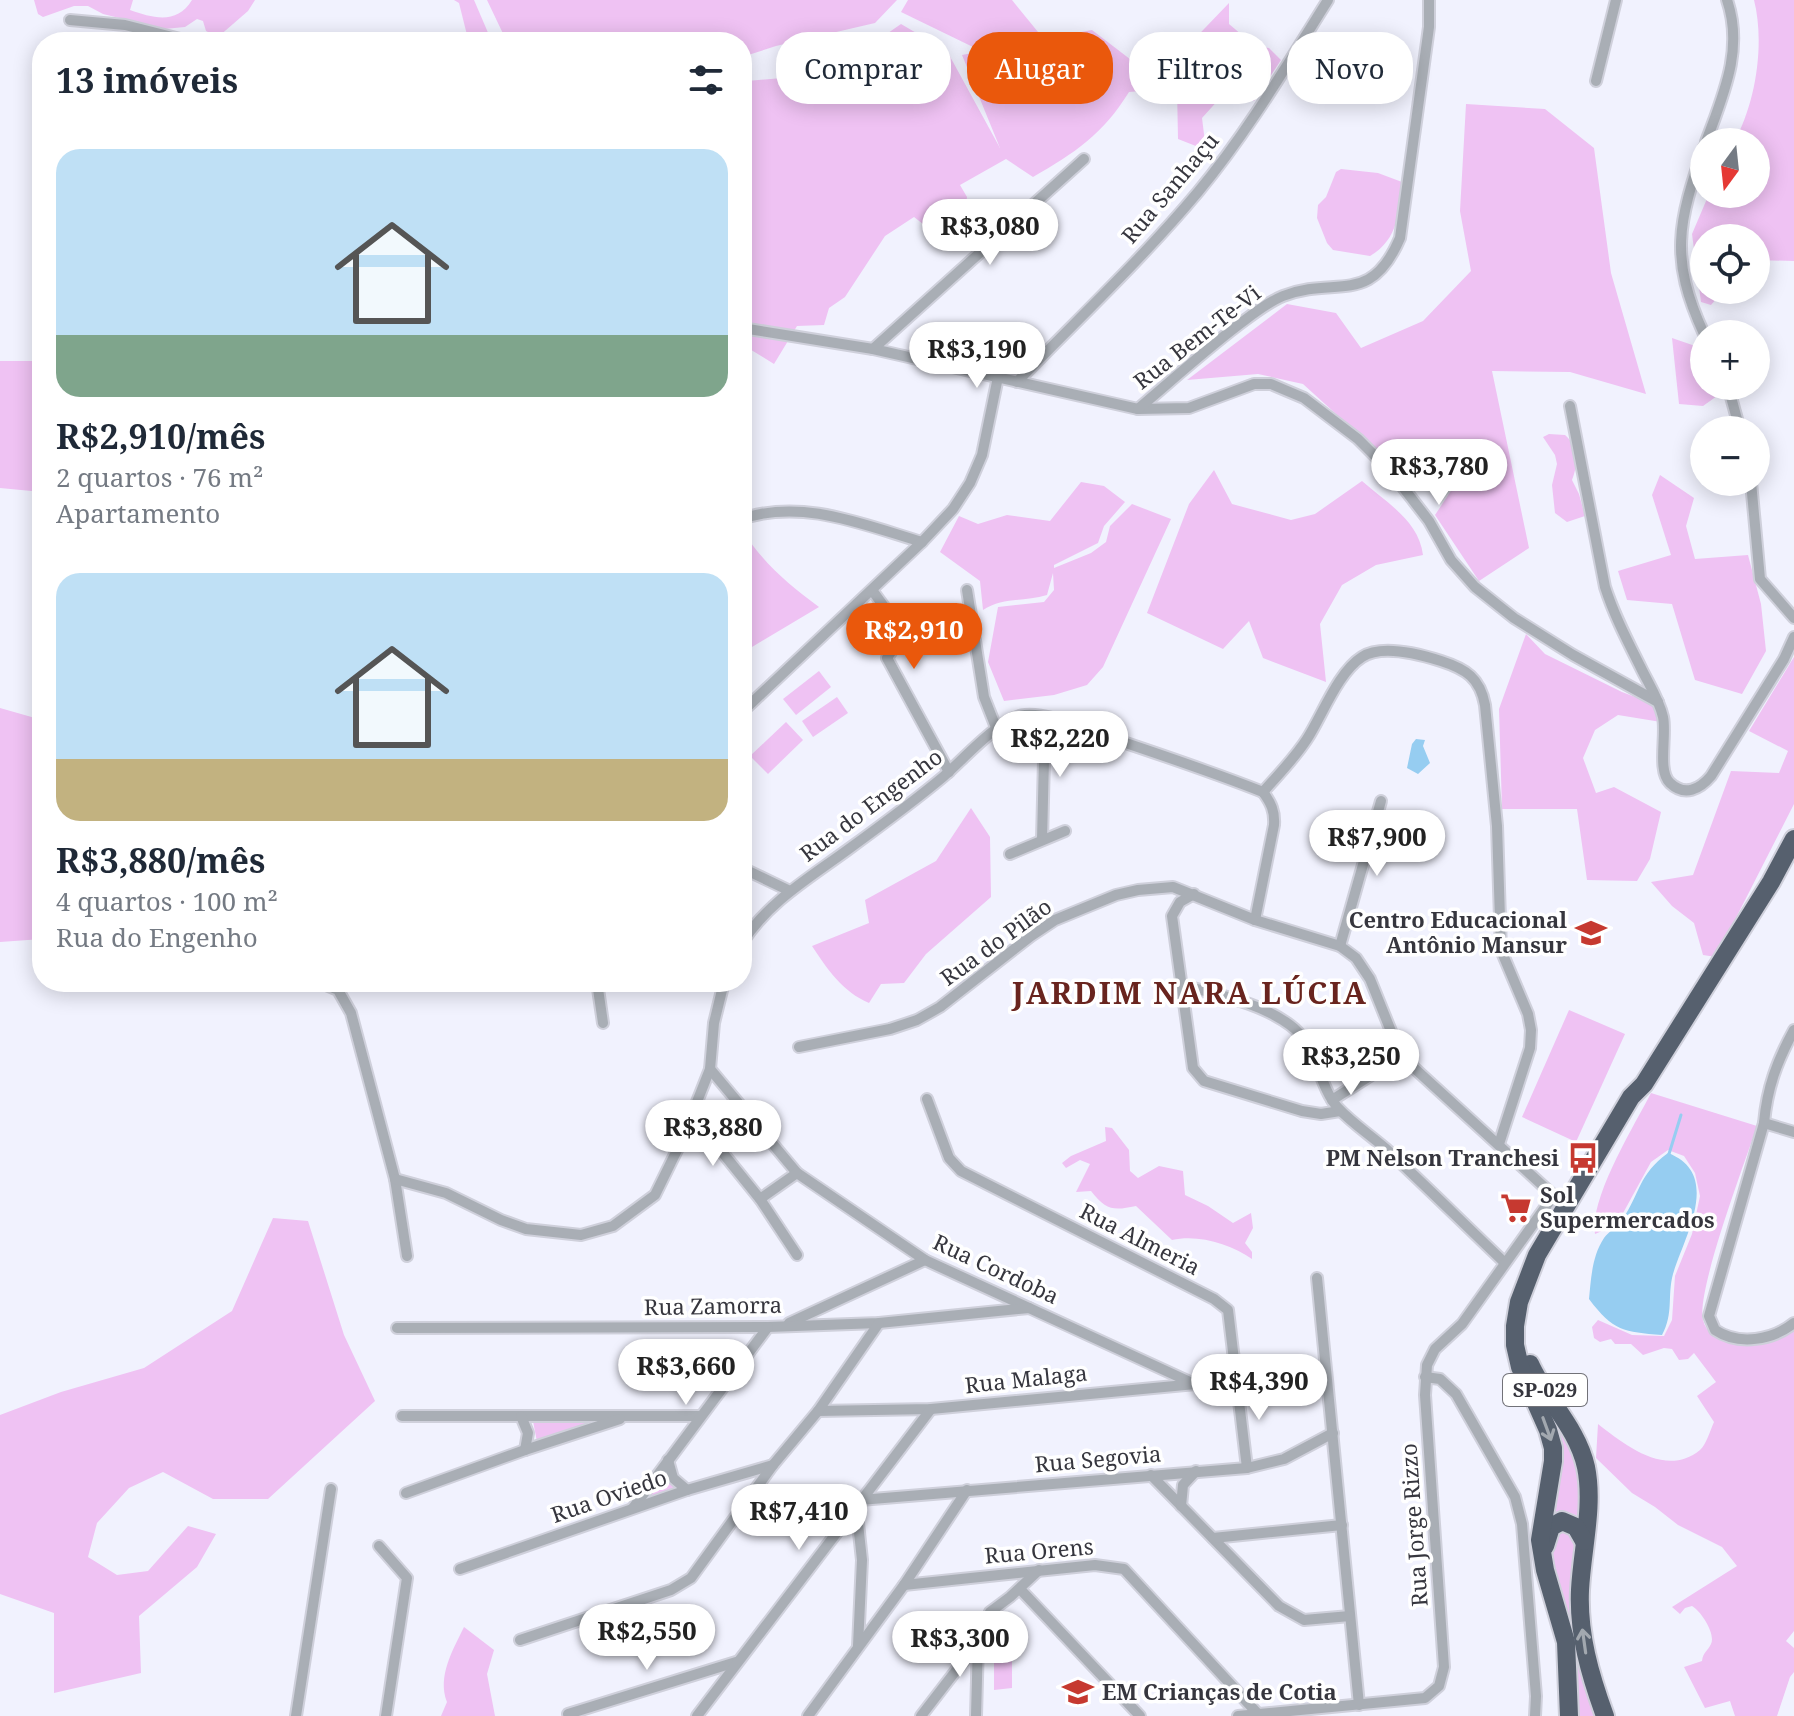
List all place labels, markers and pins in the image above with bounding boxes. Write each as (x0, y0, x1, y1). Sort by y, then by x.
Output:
pin: R$3,080 (916, 199, 1064, 267)
pin: R$3,190 (903, 322, 1051, 390)
pin: R$3,780 (1365, 439, 1513, 507)
pin: R$2,910 (840, 603, 988, 671)
pin: R$2,220 (986, 711, 1134, 779)
pin: R$7,900 (1303, 810, 1451, 878)
place label: Centro Educacional Antônio Mansur (1349, 904, 1567, 959)
school or university icon: Centro Educacional Antônio Mansur (1574, 916, 1608, 950)
pin: R$3,250 (1277, 1029, 1425, 1097)
pin: R$3,880 (639, 1100, 787, 1168)
bus stop icon: PM Nelson Tranchesi (1566, 1141, 1600, 1175)
place label: PM Nelson Tranchesi (1326, 1142, 1559, 1172)
place label: Sol Supermercados (1540, 1179, 1715, 1234)
supermarket icon: Sol Supermercados (1499, 1191, 1533, 1225)
pin: R$3,660 (612, 1339, 760, 1407)
pin: R$4,390 (1185, 1354, 1333, 1422)
pin: R$7,410 (725, 1484, 873, 1552)
pin: R$2,550 (573, 1604, 721, 1672)
pin: R$3,300 (886, 1611, 1034, 1679)
school or university icon: EM Crianças de Cotia (1061, 1675, 1095, 1709)
place label: EM Crianças de Cotia (1102, 1676, 1337, 1706)

